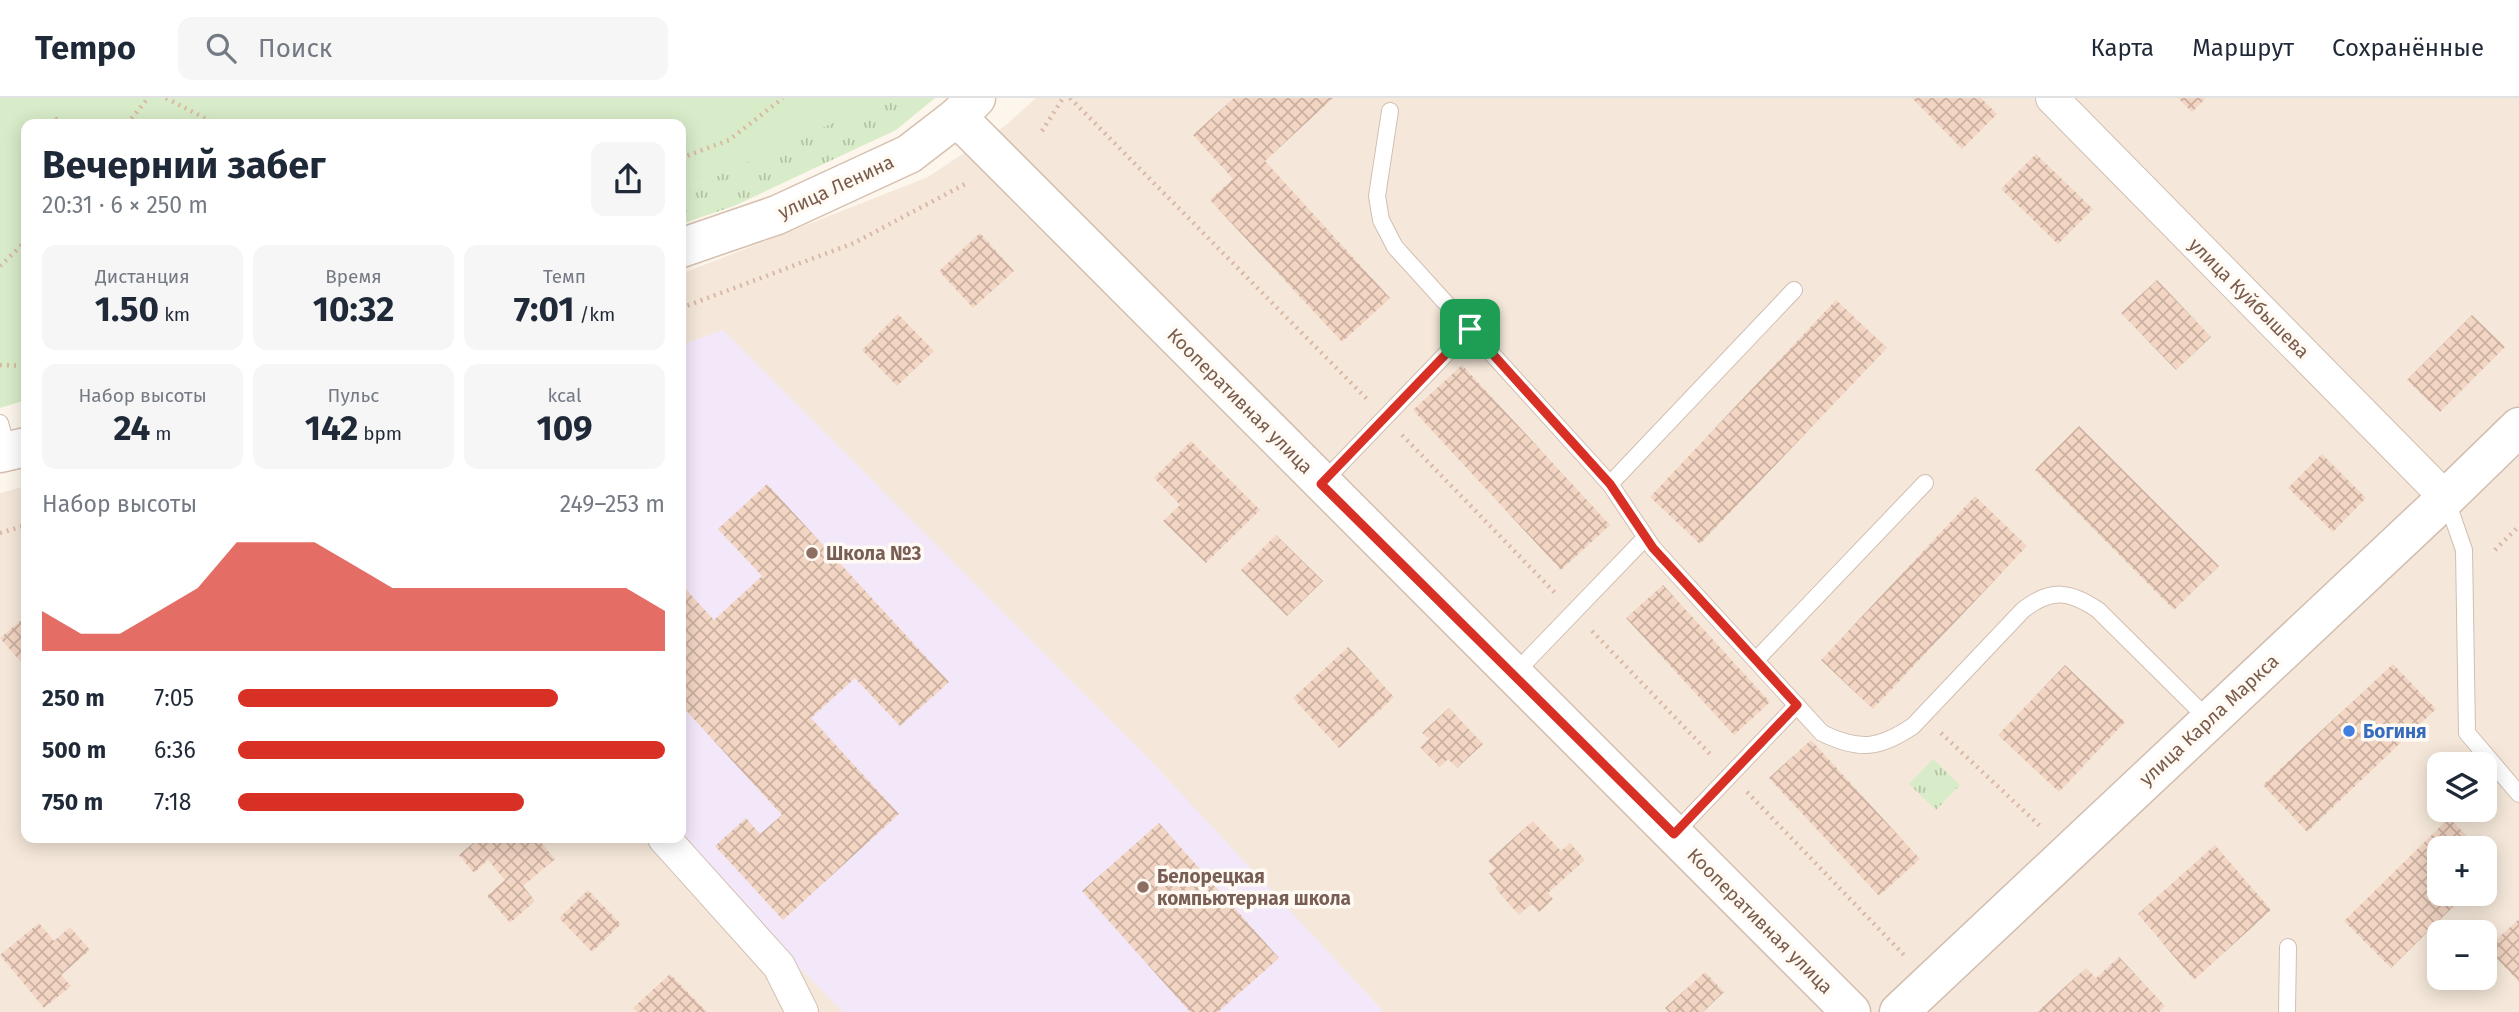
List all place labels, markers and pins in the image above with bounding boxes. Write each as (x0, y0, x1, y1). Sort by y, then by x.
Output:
pin (1440, 299, 1500, 359)
place label: Школа №3 (826, 542, 922, 565)
marker: Школа №3 (804, 545, 820, 561)
place label: Богиня (2363, 720, 2427, 743)
marker: Богиня (2341, 723, 2357, 739)
place label: Белорецкая компьютерная школа (1157, 865, 1351, 910)
marker: Белорецкая компьютерная школа (1135, 879, 1151, 895)

